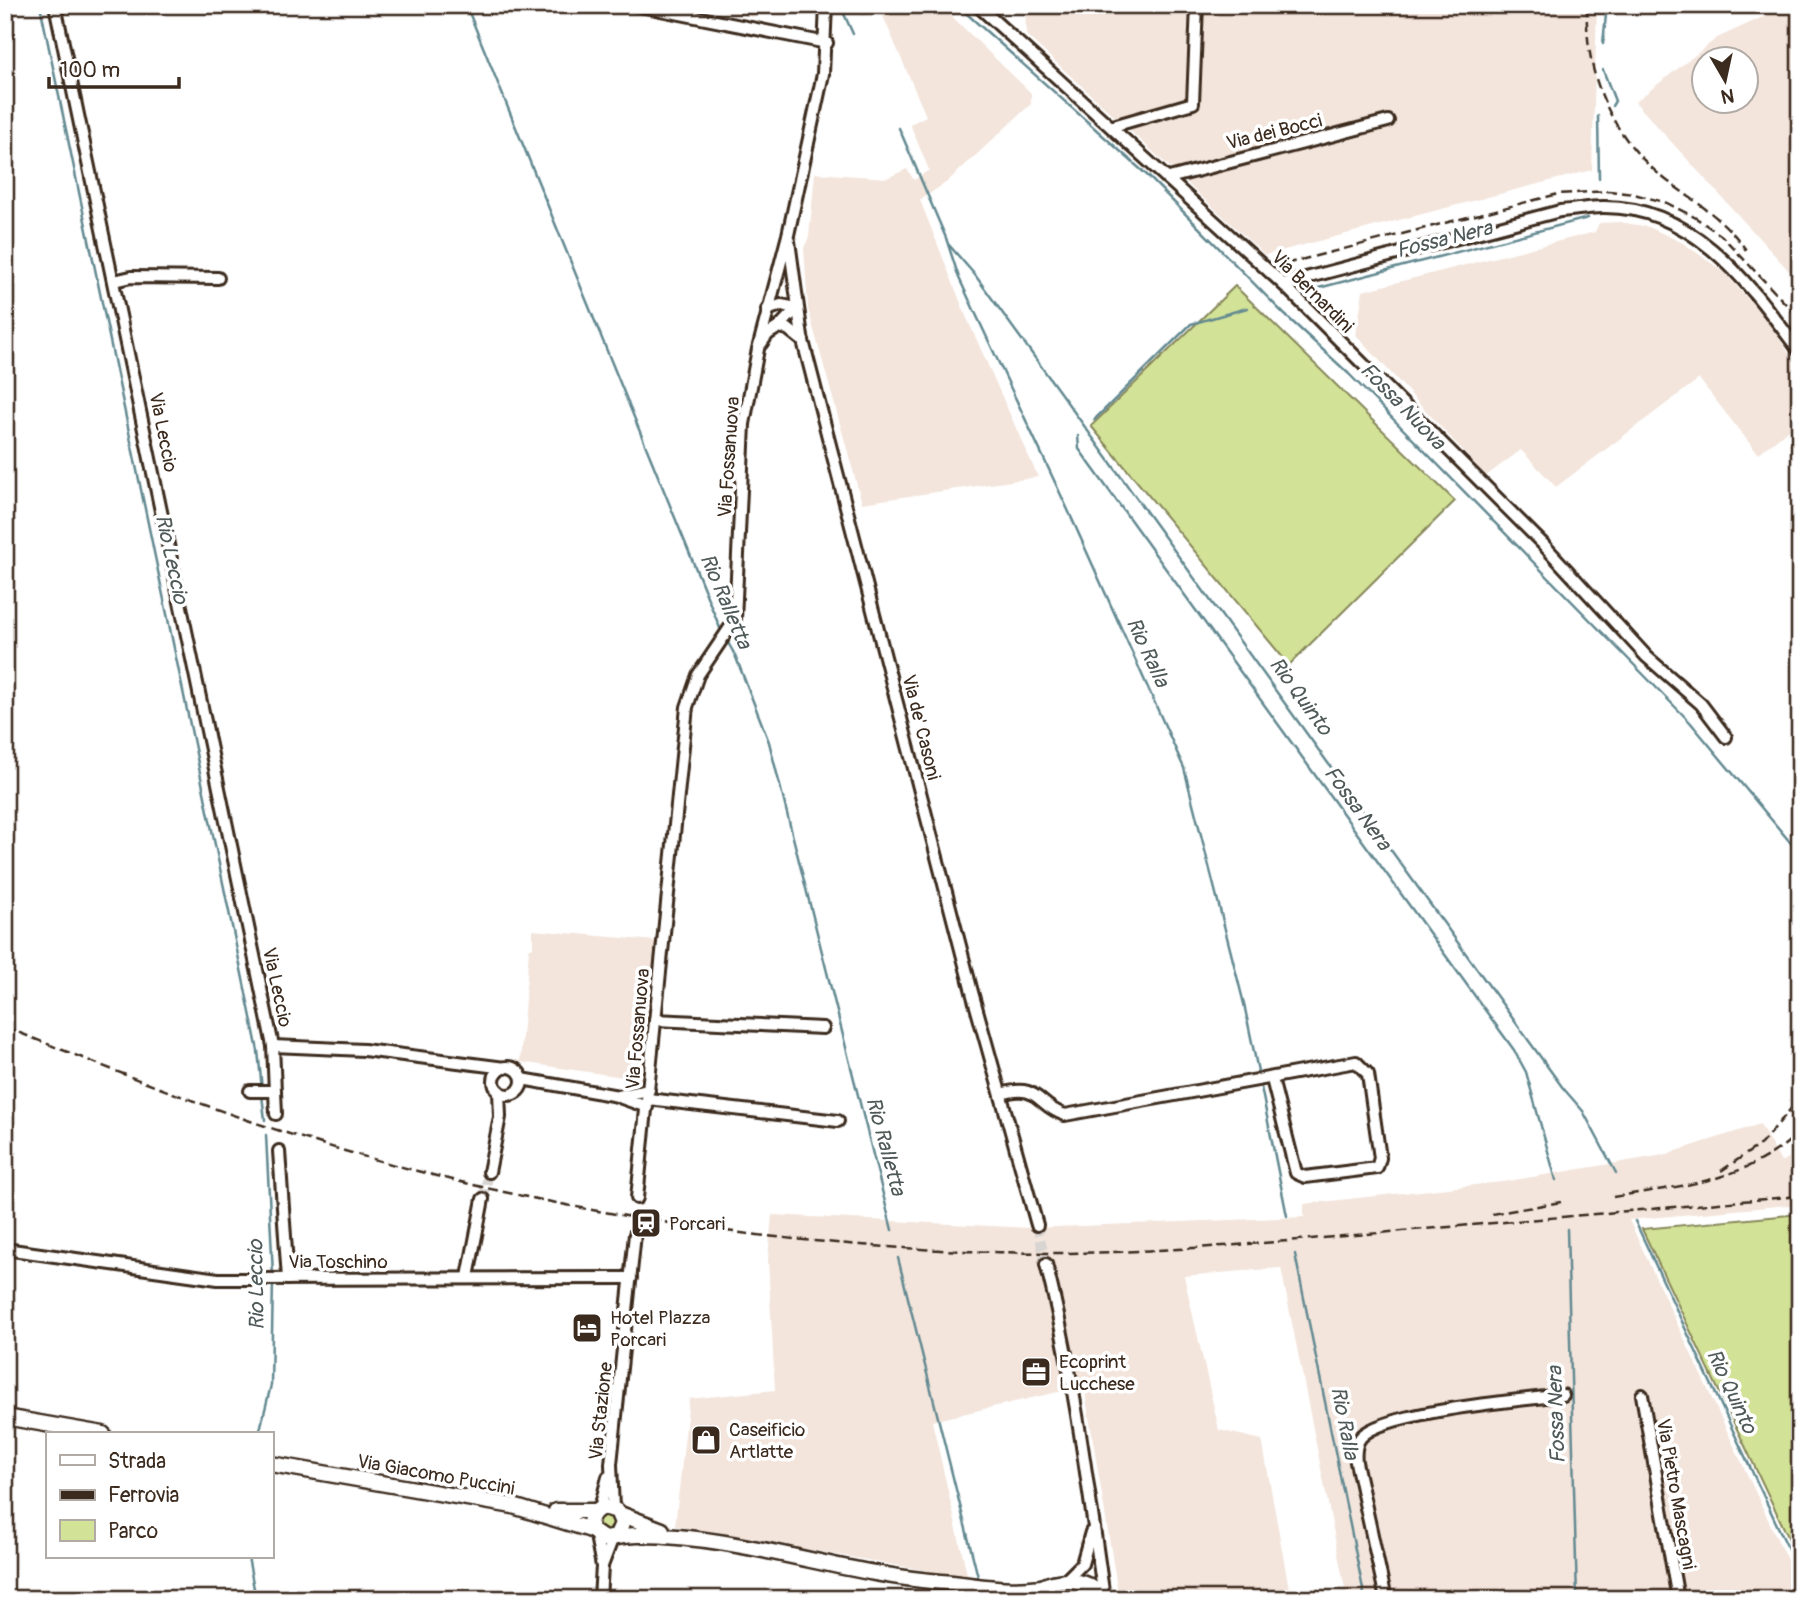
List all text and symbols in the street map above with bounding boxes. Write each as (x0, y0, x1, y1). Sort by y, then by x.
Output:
scale bar (49, 46, 178, 90)
north arrow (1689, 46, 1759, 116)
text: 100 m (60, 57, 120, 84)
text: N (1719, 83, 1736, 109)
street label: Via dei Bocci (1224, 109, 1325, 155)
water label: Fossa Nera (1393, 214, 1496, 264)
street label: Via Bernardini (1266, 245, 1359, 338)
water label: Fossa Nuova (1354, 357, 1452, 457)
street label: Via Leccio (144, 390, 182, 474)
street label: Via Fossanuova (713, 395, 745, 519)
water label: Rio Leccio (149, 512, 194, 608)
water label: Rio Ralletta (693, 550, 758, 654)
water label: Rio Ralla (1120, 613, 1176, 692)
water label: Rio Quinto (1263, 652, 1339, 742)
street label: Via de' Casoni (896, 672, 946, 782)
water label: Fossa Nera (1318, 761, 1398, 857)
street label: Via Leccio (257, 945, 297, 1029)
street label: Via Fossanuova (621, 967, 655, 1091)
water label: Rio Ralletta (859, 1094, 912, 1199)
station icon: Porcari (629, 1206, 663, 1240)
place label: Porcari (669, 1212, 725, 1236)
water label: Rio Leccio (242, 1238, 271, 1330)
street label: Via Toschino (288, 1250, 388, 1274)
place label: Hotel Plazza Porcari (610, 1306, 711, 1352)
hotel icon: Hotel Plazza Porcari (570, 1311, 604, 1345)
water label: Rio Quinto (1700, 1345, 1764, 1439)
place label: Ecoprint Lucchese (1059, 1350, 1135, 1396)
office icon: Ecoprint Lucchese (1019, 1355, 1053, 1389)
street label: Via Stazione (584, 1360, 618, 1461)
water label: Fossa Nera (1541, 1364, 1572, 1464)
water label: Rio Ralla (1324, 1384, 1365, 1463)
street label: Via Pietro Mascagni (1651, 1417, 1701, 1571)
place label: Caseificio Artlatte (729, 1418, 805, 1464)
shop icon: Caseificio Artlatte (689, 1423, 723, 1457)
legend (46, 1432, 273, 1558)
text: Strada (108, 1448, 166, 1475)
street label: Via Giacomo Puccini (355, 1449, 517, 1501)
text: Ferrovia (108, 1482, 179, 1509)
text: Parco (108, 1518, 158, 1545)

